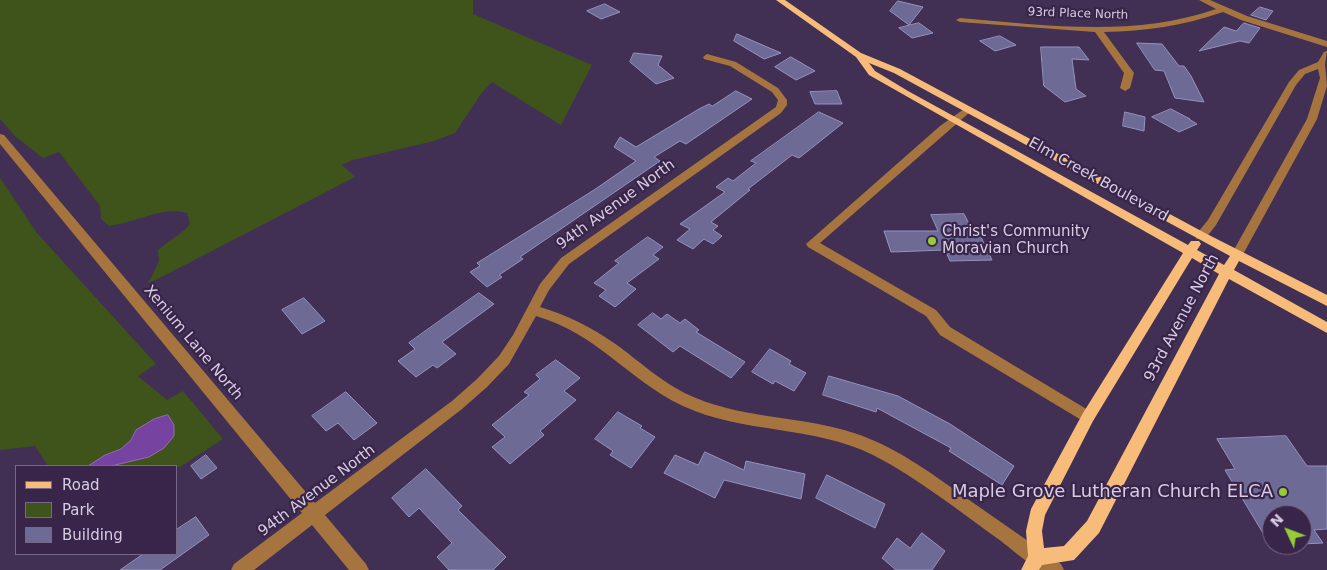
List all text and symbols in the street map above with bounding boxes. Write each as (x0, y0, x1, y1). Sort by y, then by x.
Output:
street label: 93rd Place North (1027, 5, 1129, 23)
street label: Elm Creek Boulevard (1025, 134, 1171, 226)
street label: 94th Avenue North (553, 156, 679, 254)
place label: Christ's Community Moravian Church (942, 223, 1090, 258)
marker: Christ's Community Moravian Church (926, 235, 938, 247)
street label: 93rd Avenue North (1141, 251, 1223, 385)
street label: Xenium Lane North (140, 282, 246, 404)
street label: 94th Avenue North (255, 441, 379, 541)
legend (15, 465, 178, 555)
text: Road (62, 476, 100, 494)
place label: Maple Grove Lutheran Church ELCA (952, 481, 1273, 503)
marker: Maple Grove Lutheran Church ELCA (1277, 486, 1289, 498)
text: Park (62, 501, 94, 519)
north arrow (1262, 505, 1312, 555)
text: N (1267, 511, 1287, 530)
text: Building (62, 526, 123, 544)

